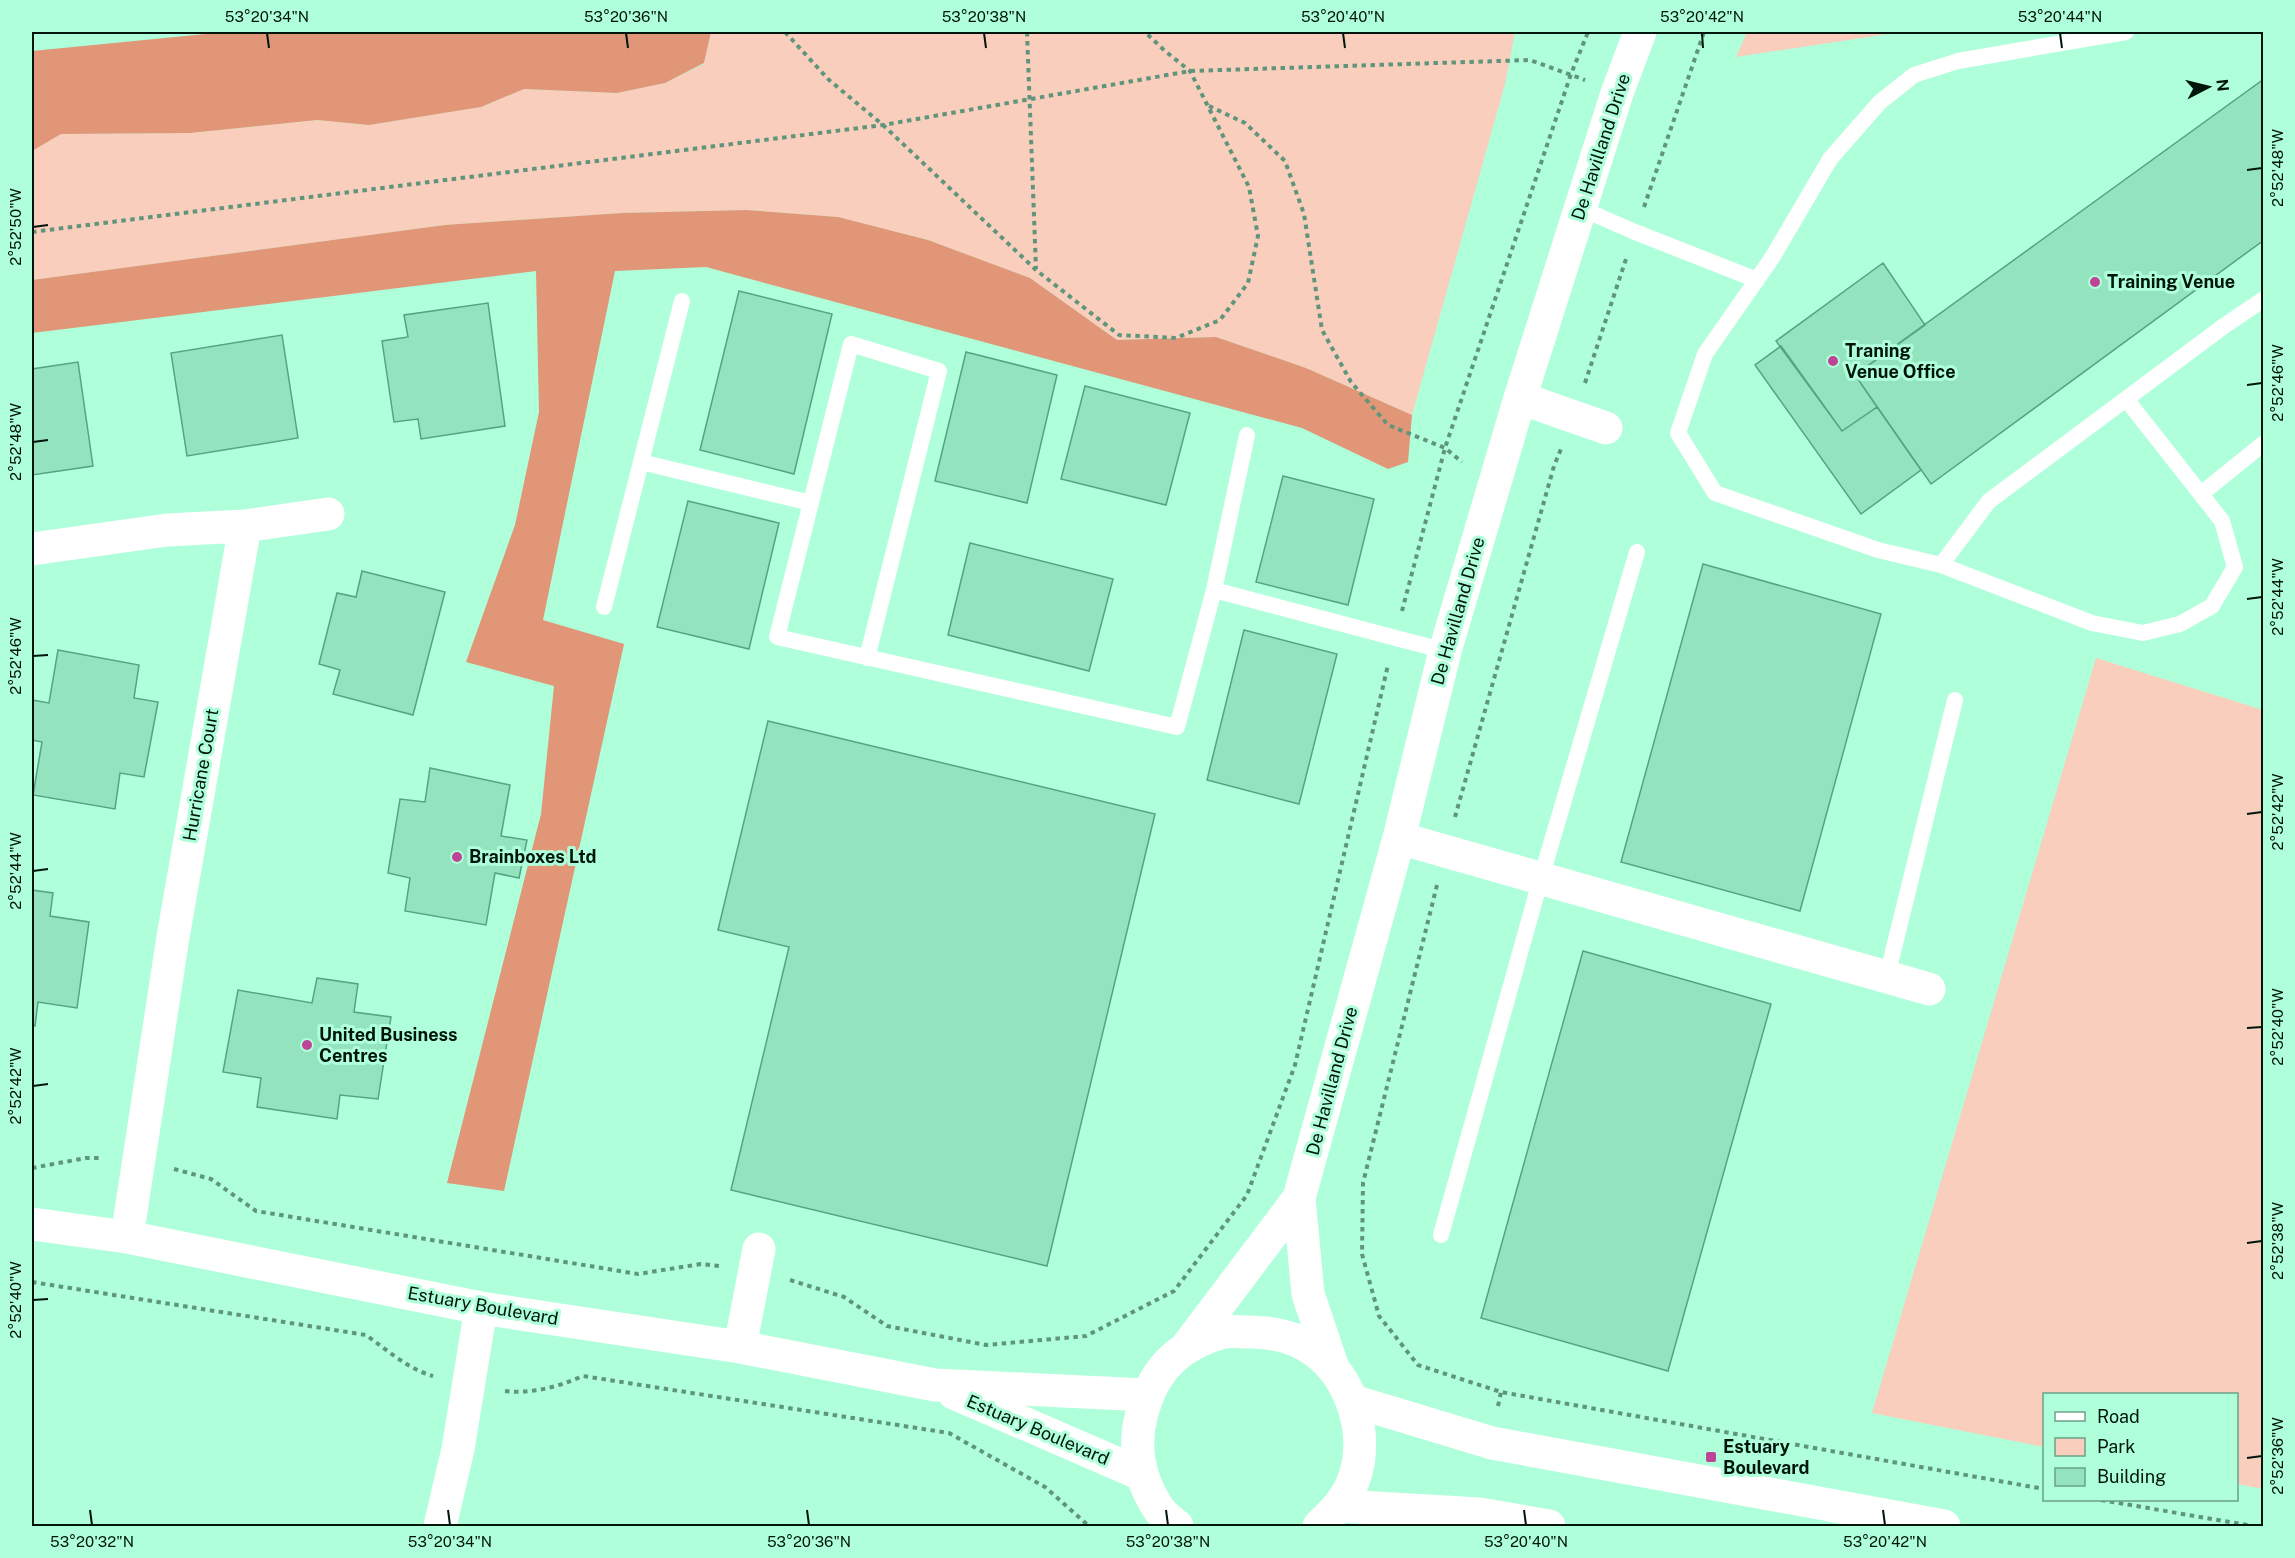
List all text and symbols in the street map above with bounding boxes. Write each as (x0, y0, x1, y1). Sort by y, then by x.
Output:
text: 53°20'34"N (225, 8, 309, 25)
text: 53°20'36"N (584, 8, 668, 25)
text: 53°20'38"N (942, 8, 1026, 25)
text: 53°20'40"N (1301, 8, 1385, 25)
text: 53°20'42"N (1660, 8, 1744, 25)
text: 53°20'44"N (2018, 8, 2102, 25)
north arrow (2178, 57, 2238, 117)
street label: De Havilland Drive (1567, 71, 1634, 223)
text: N (2212, 78, 2233, 93)
text: 2°52'48"W (2269, 129, 2286, 207)
text: 2°52'50"W (7, 188, 24, 266)
place label: Training Venue (2107, 271, 2235, 292)
marker: Training Venue (2088, 275, 2102, 289)
place label: Traning Venue Office (1845, 340, 1956, 382)
text: 2°52'46"W (2269, 344, 2286, 422)
marker: Traning Venue Office (1826, 354, 1840, 368)
text: 2°52'48"W (7, 403, 24, 481)
street label: De Havilland Drive (1426, 534, 1489, 687)
text: 2°52'44"W (2269, 558, 2286, 636)
text: 2°52'46"W (7, 617, 24, 695)
street label: Hurricane Court (179, 707, 223, 843)
text: 2°52'42"W (2269, 773, 2286, 851)
text: 2°52'44"W (7, 832, 24, 910)
place label: Brainboxes Ltd (469, 846, 597, 867)
marker: Brainboxes Ltd (450, 850, 464, 864)
text: 2°52'40"W (2269, 988, 2286, 1066)
street label: De Havilland Drive (1302, 1004, 1361, 1158)
place label: United Business Centres (319, 1024, 457, 1066)
marker: United Business Centres (300, 1038, 314, 1052)
text: 2°52'42"W (7, 1047, 24, 1125)
text: 2°52'38"W (2269, 1202, 2286, 1280)
text: 2°52'40"W (7, 1261, 24, 1339)
street label: Estuary Boulevard (406, 1282, 560, 1329)
street label: Estuary Boulevard (964, 1390, 1113, 1469)
legend (2043, 1393, 2238, 1501)
text: Road (2097, 1406, 2140, 1427)
text: 2°52'36"W (2269, 1417, 2286, 1495)
place label: Estuary Boulevard (1723, 1436, 1810, 1478)
text: Park (2097, 1436, 2135, 1457)
marker: Estuary Boulevard (1704, 1450, 1718, 1464)
text: Building (2097, 1466, 2166, 1487)
text: 53°20'32"N (50, 1533, 134, 1550)
text: 53°20'34"N (408, 1533, 492, 1550)
text: 53°20'36"N (767, 1533, 851, 1550)
text: 53°20'38"N (1126, 1533, 1210, 1550)
text: 53°20'40"N (1484, 1533, 1568, 1550)
text: 53°20'42"N (1843, 1533, 1927, 1550)

